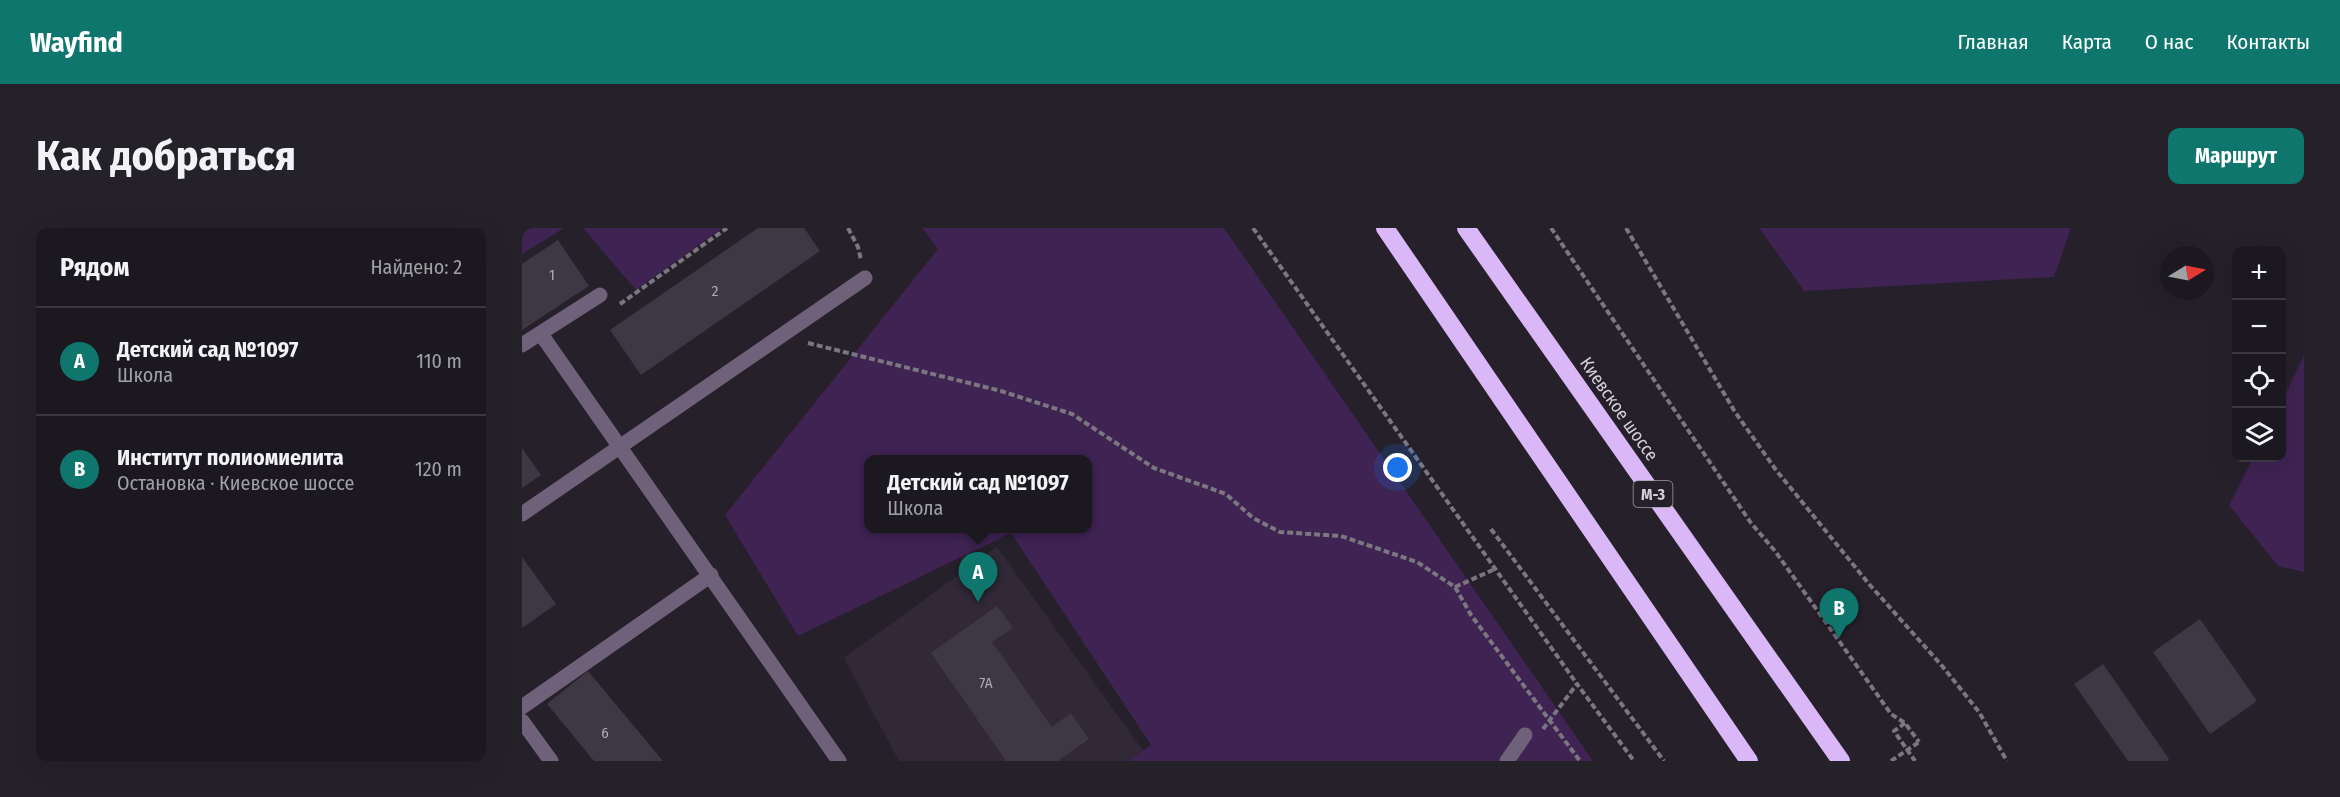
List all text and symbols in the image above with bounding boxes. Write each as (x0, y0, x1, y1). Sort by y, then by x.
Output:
text: Wayfind (30, 26, 123, 59)
text: Главная (1958, 29, 2029, 55)
text: Карта (2062, 29, 2112, 55)
text: О нас (2145, 29, 2193, 55)
text: Контакты (2226, 29, 2310, 55)
button: Маршрут (2168, 128, 2304, 184)
text: Как добраться (36, 131, 296, 181)
north arrow (2160, 246, 2214, 300)
map controls (2232, 246, 2286, 462)
button: + (2232, 246, 2286, 300)
text: Рядом (60, 252, 129, 283)
text: Найдено: 2 (370, 255, 462, 279)
house number: 1 (549, 266, 555, 284)
house number: 2 (712, 282, 719, 300)
button: − (2232, 300, 2286, 354)
text: Детский сад №1097 (117, 336, 298, 363)
text: A (74, 349, 85, 373)
text: 110 m (416, 349, 462, 373)
street label: Киевское шоссе (1575, 353, 1663, 465)
button: locate (2232, 354, 2286, 408)
text: Школа (117, 363, 173, 387)
button: layers (2232, 408, 2286, 462)
text: Институт полиомиелита (117, 444, 344, 471)
your location (1383, 453, 1412, 482)
popup (864, 455, 1092, 533)
text: B (74, 457, 85, 481)
text: 120 m (415, 457, 462, 481)
text: Детский сад №1097 (887, 469, 1069, 496)
text: Остановка · Киевское шоссе (117, 471, 354, 495)
road number: М-3 (1634, 481, 1672, 507)
text: Школа (887, 496, 943, 520)
pin: A (958, 552, 998, 602)
pin: B (1820, 588, 1858, 638)
house number: 7А (979, 674, 993, 692)
house number: 6 (601, 724, 609, 742)

